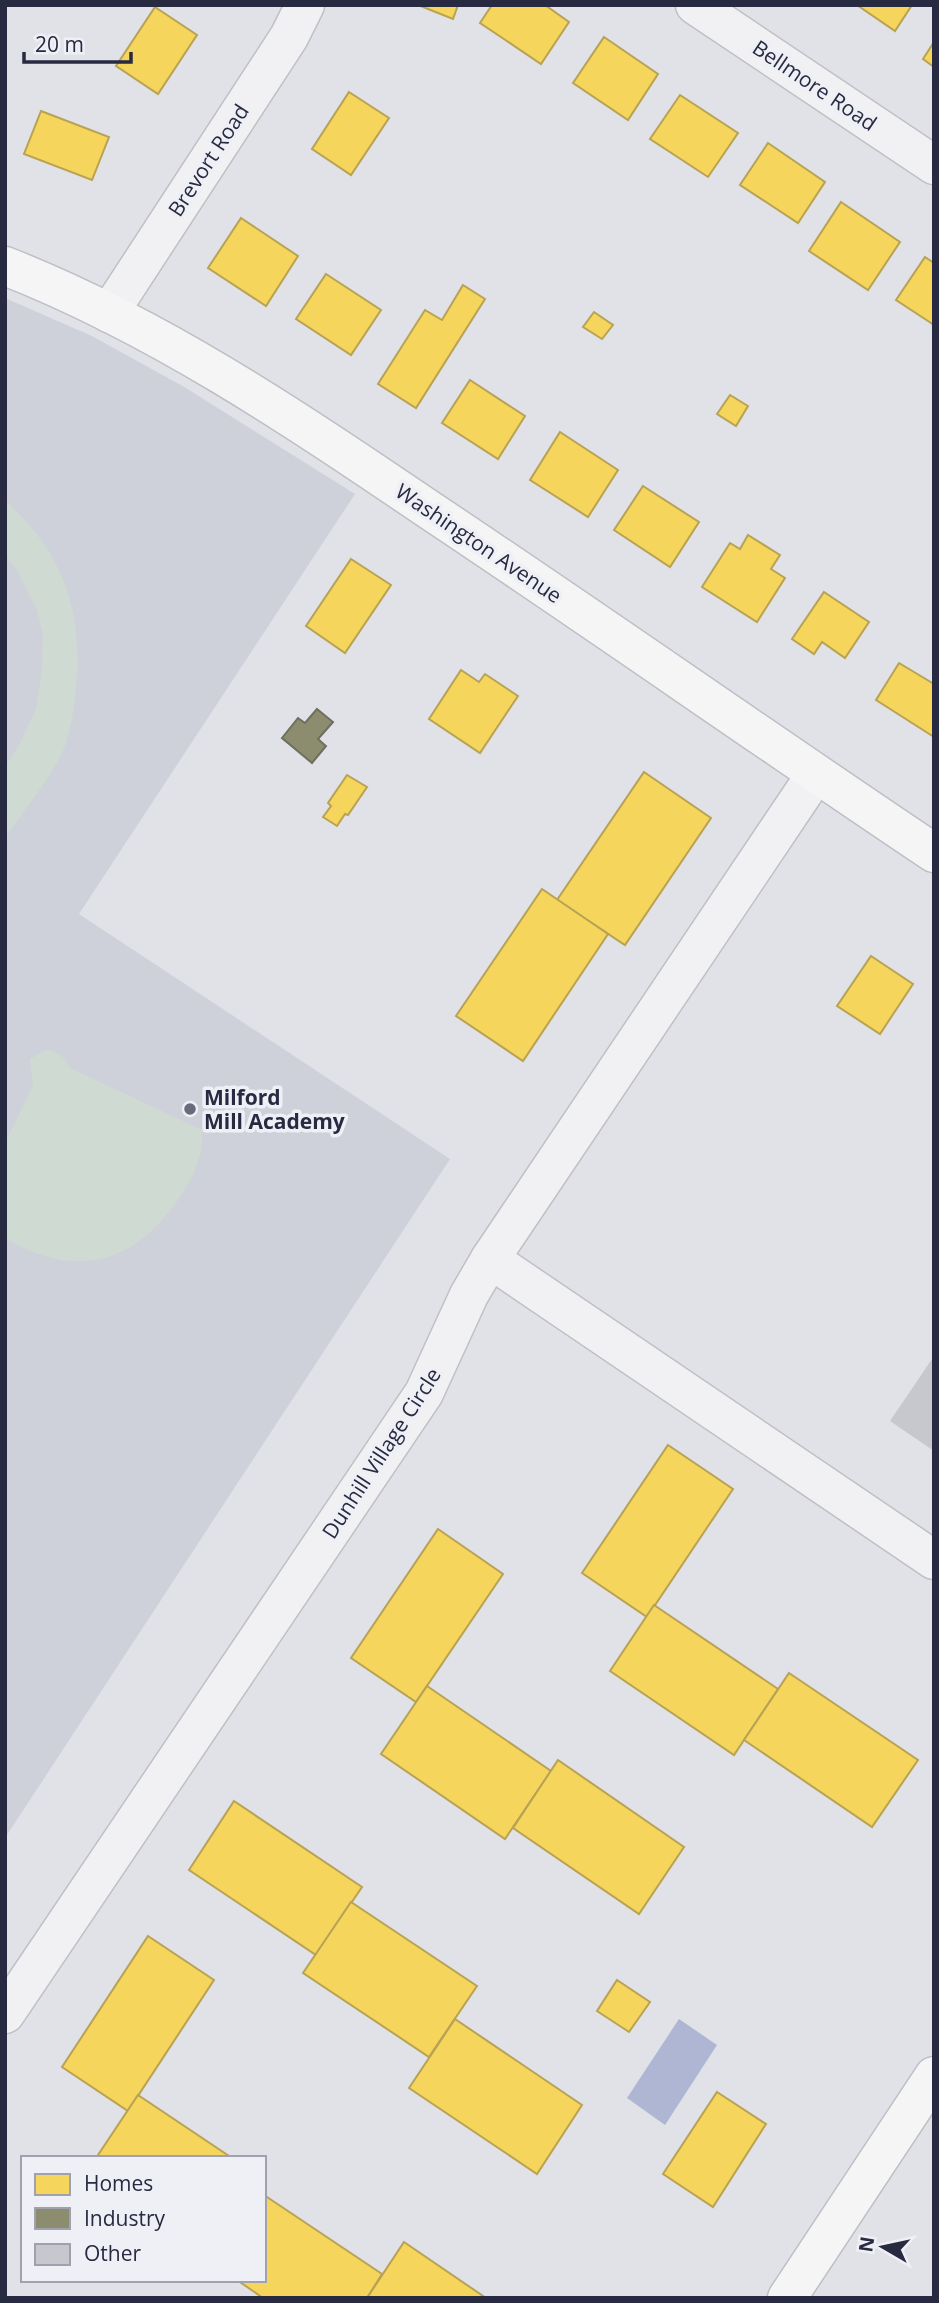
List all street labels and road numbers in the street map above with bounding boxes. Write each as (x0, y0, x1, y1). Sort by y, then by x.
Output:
street label: Bellmore Road (747, 33, 883, 137)
street label: Brevort Road (161, 98, 255, 222)
street label: Washington Avenue (390, 477, 568, 609)
street label: Dunhill Village Circle (315, 1362, 447, 1544)

